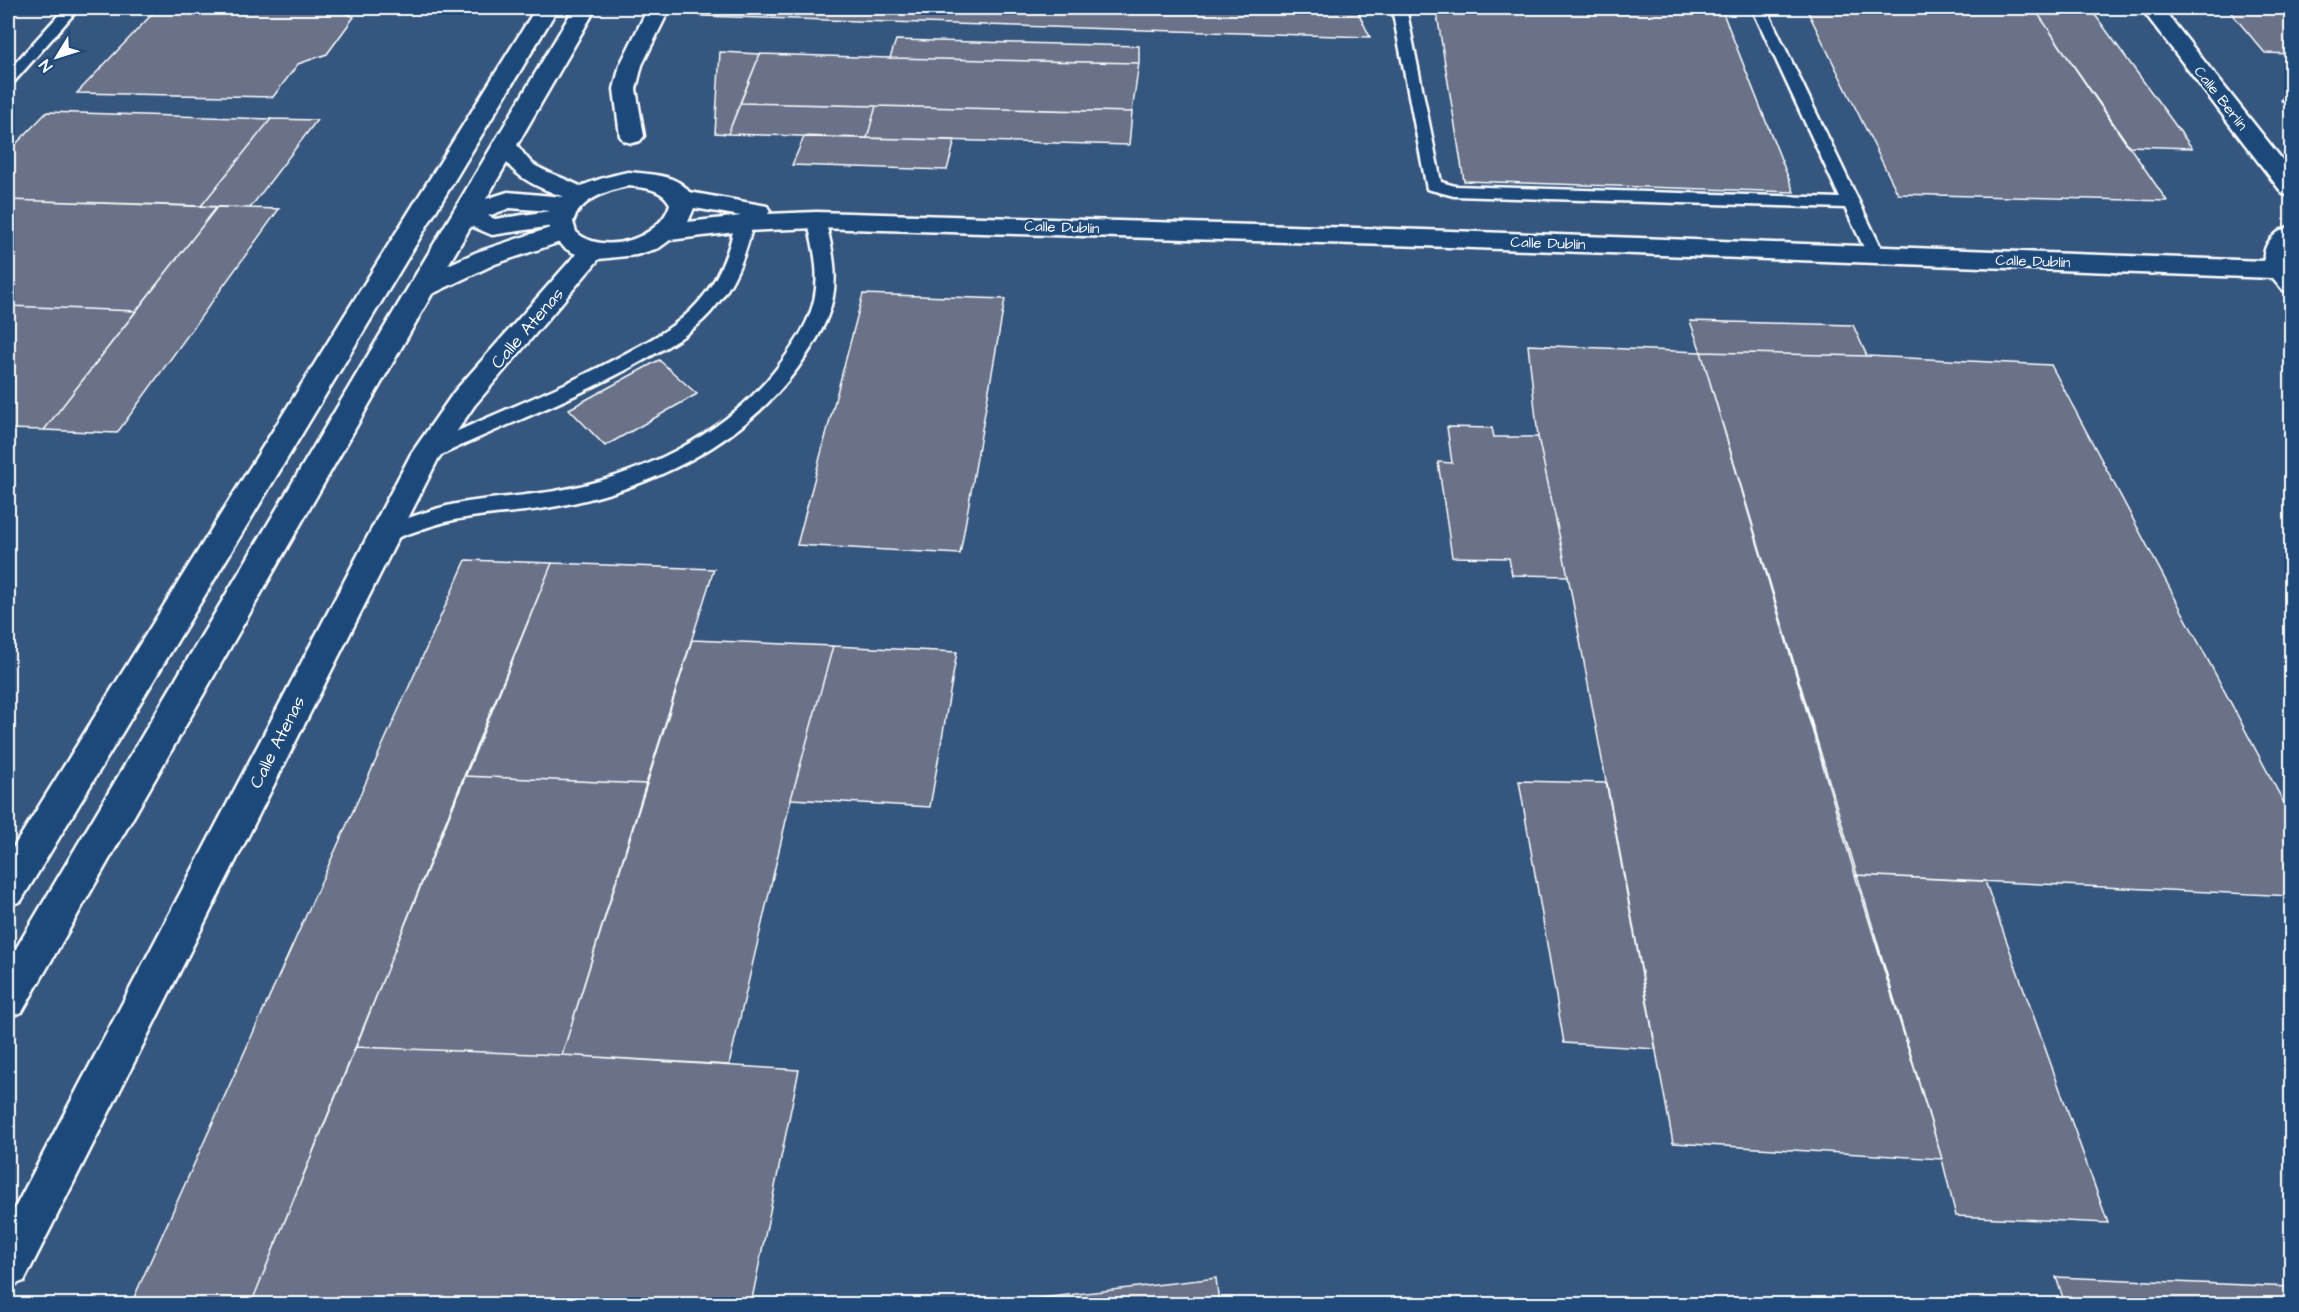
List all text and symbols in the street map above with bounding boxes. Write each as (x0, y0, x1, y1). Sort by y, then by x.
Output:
north arrow (27, 27, 87, 87)
text: N (34, 55, 58, 76)
street label: Calle Berlín (2189, 62, 2253, 135)
street label: Calle Dublín (1024, 216, 1100, 239)
street label: Calle Dublín (1510, 232, 1586, 255)
street label: Calle Dublín (1995, 250, 2071, 273)
street label: Calle Atenas (485, 282, 570, 374)
street label: Calle Atenas (244, 692, 311, 793)

